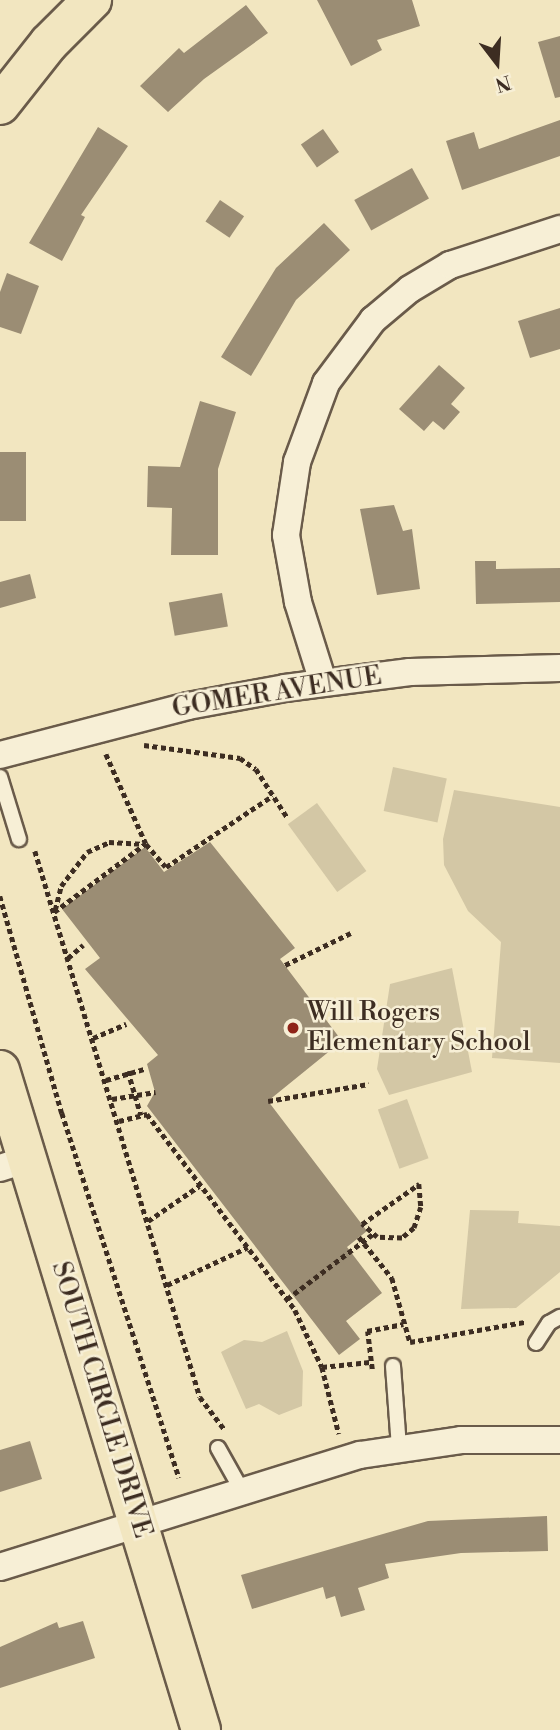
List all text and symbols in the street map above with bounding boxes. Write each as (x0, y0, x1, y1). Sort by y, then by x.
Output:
north arrow (462, 28, 532, 98)
text: N (492, 69, 514, 97)
street label: GOMER AVENUE (170, 661, 384, 725)
place label: Will Rogers Elementary School (307, 997, 530, 1058)
marker: Will Rogers Elementary School (285, 1020, 301, 1036)
street label: SOUTH CIRCLE DRIVE (44, 1258, 158, 1542)

